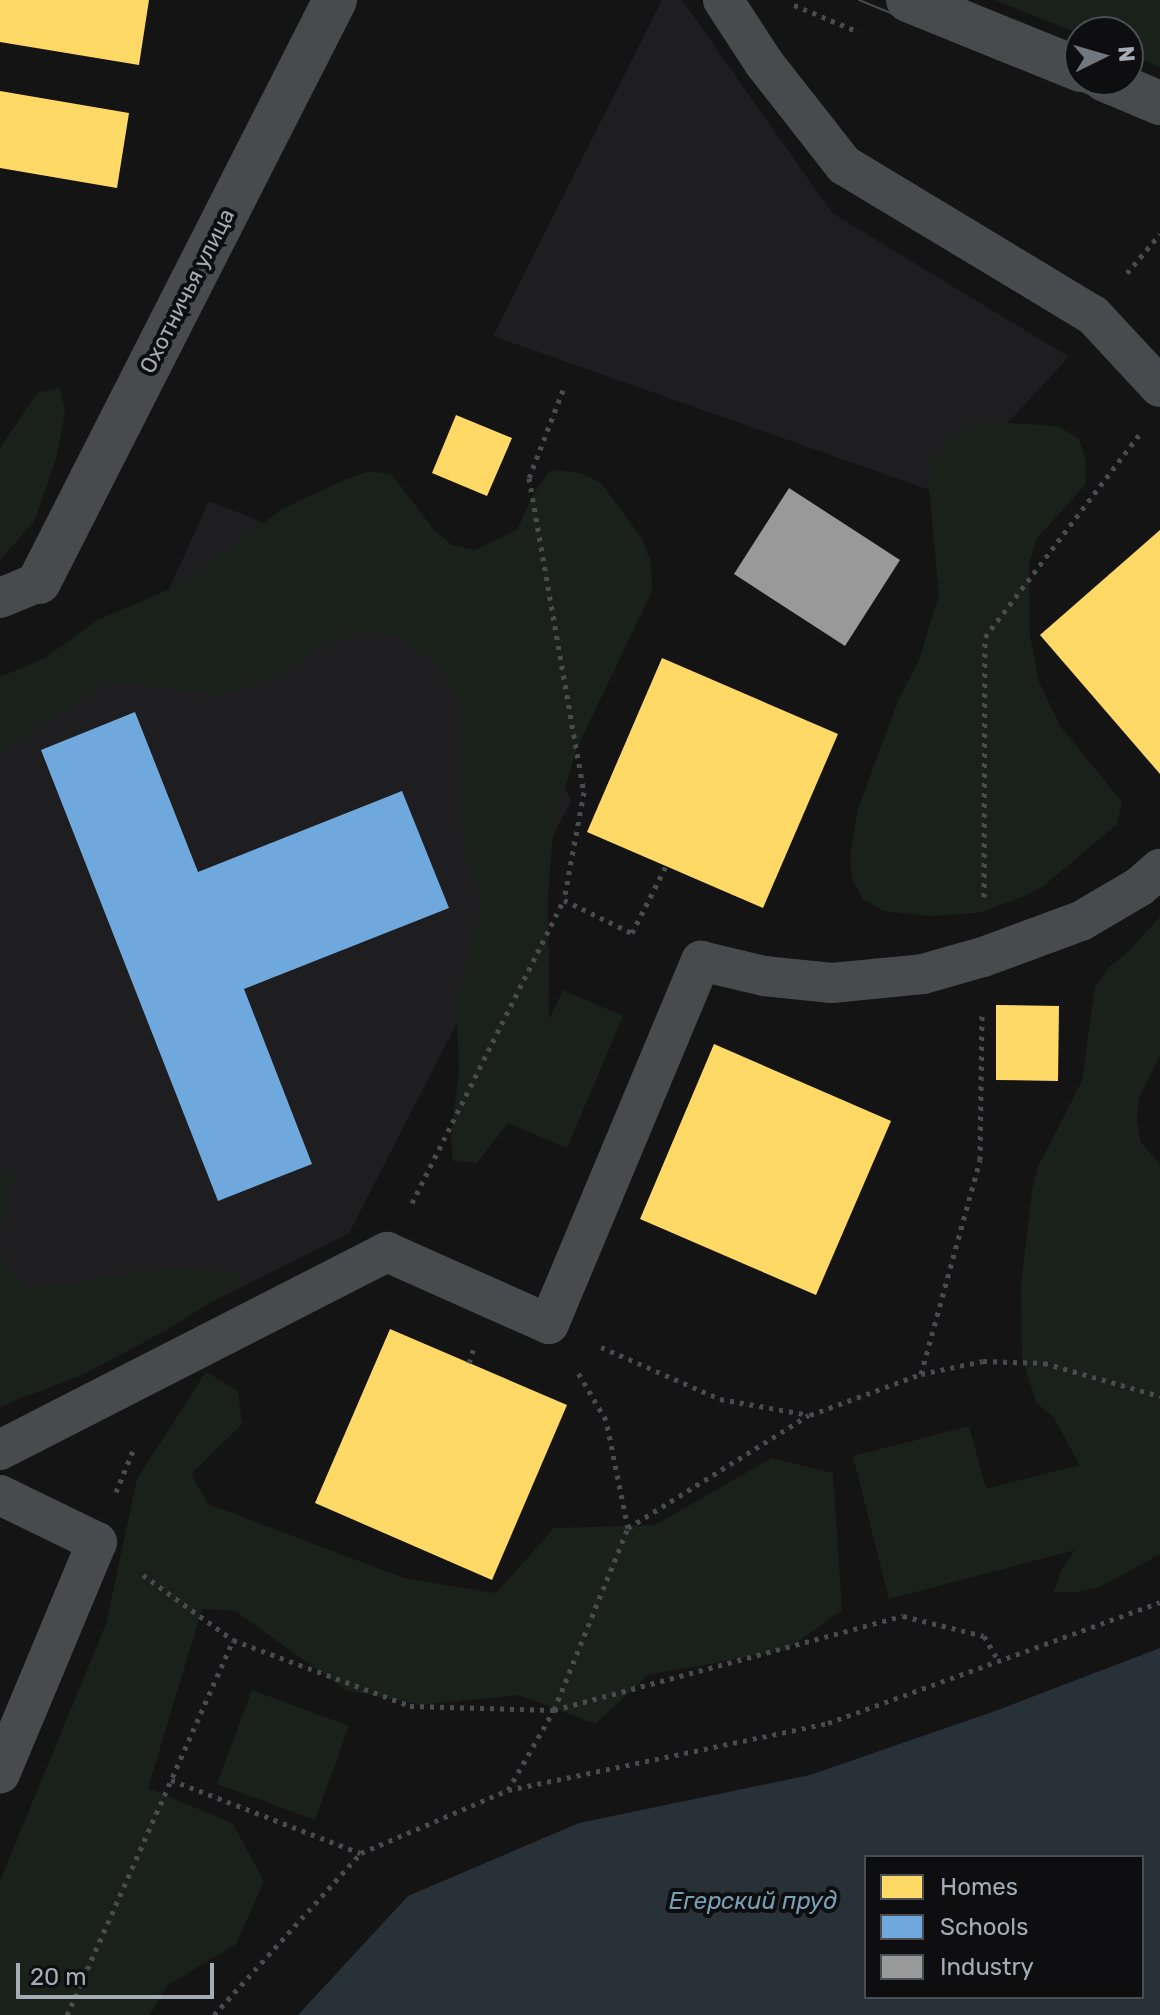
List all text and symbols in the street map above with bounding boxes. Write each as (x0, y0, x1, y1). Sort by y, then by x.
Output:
north arrow (1064, 16, 1144, 96)
text: N (1112, 45, 1141, 63)
street label: Охотничья улица (134, 204, 240, 378)
legend (864, 1855, 1144, 1999)
text: Homes (940, 1873, 1018, 1901)
water label: Егерский пруд (669, 1888, 837, 1916)
text: Schools (940, 1913, 1028, 1941)
scale bar (20, 1947, 218, 1997)
text: Industry (940, 1953, 1034, 1981)
text: 20 m (30, 1963, 87, 1991)

